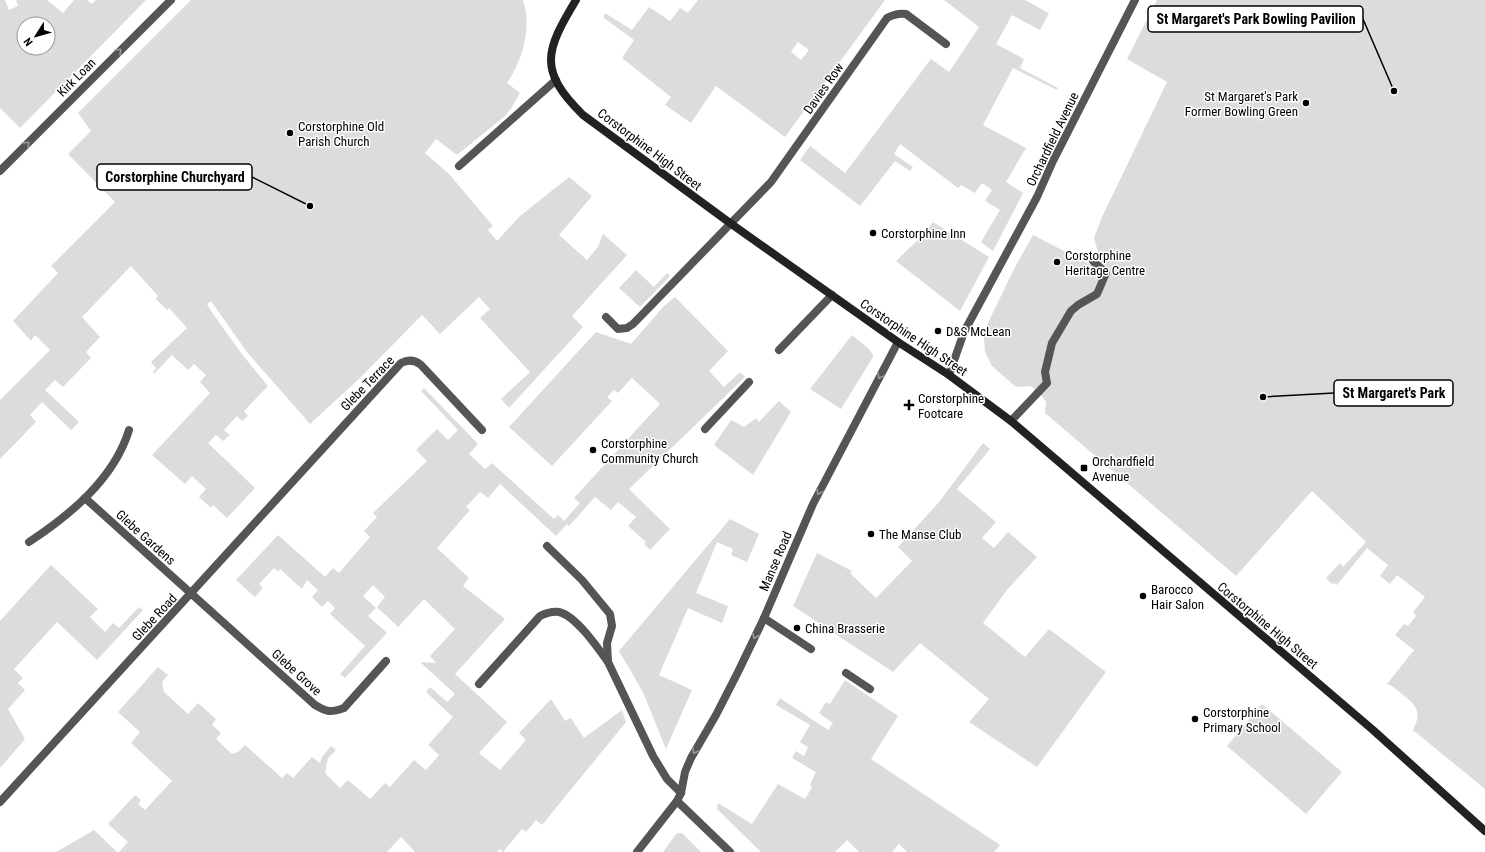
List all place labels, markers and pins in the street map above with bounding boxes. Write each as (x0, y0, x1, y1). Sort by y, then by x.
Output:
callout: St Margaret's Park Bowling Pavilion (1148, 6, 1363, 32)
place label: St Margaret's Park Former Bowling Green (1185, 89, 1298, 119)
marker: St Margaret's Park Former Bowling Green (1301, 98, 1311, 108)
place label: Corstorphine Old Parish Church (298, 119, 384, 149)
marker: Corstorphine Old Parish Church (285, 128, 295, 138)
callout: Corstorphine Churchyard (97, 164, 252, 190)
place label: Corstorphine Inn (881, 226, 966, 241)
marker: Corstorphine Inn (868, 228, 878, 238)
place label: Corstorphine Heritage Centre (1065, 248, 1145, 278)
marker: Corstorphine Heritage Centre (1052, 257, 1062, 267)
place label: D&S McLean (946, 324, 1011, 339)
marker: D&S McLean (933, 326, 943, 336)
callout: St Margaret's Park (1334, 380, 1453, 406)
place label: Corstorphine Footcare (918, 391, 984, 421)
marker: Corstorphine Footcare (903, 399, 915, 411)
place label: Corstorphine Community Church (601, 436, 698, 466)
marker: Corstorphine Community Church (588, 445, 598, 455)
place label: Orchardfield Avenue (1092, 454, 1154, 484)
marker: Orchardfield Avenue (1079, 463, 1089, 473)
place label: The Manse Club (879, 527, 962, 542)
marker: The Manse Club (866, 529, 876, 539)
place label: Barocco Hair Salon (1151, 582, 1204, 612)
marker: Barocco Hair Salon (1138, 591, 1148, 601)
place label: China Brasserie (805, 621, 885, 636)
marker: China Brasserie (792, 623, 802, 633)
place label: Corstorphine Primary School (1203, 705, 1281, 735)
marker: Corstorphine Primary School (1190, 714, 1200, 724)

